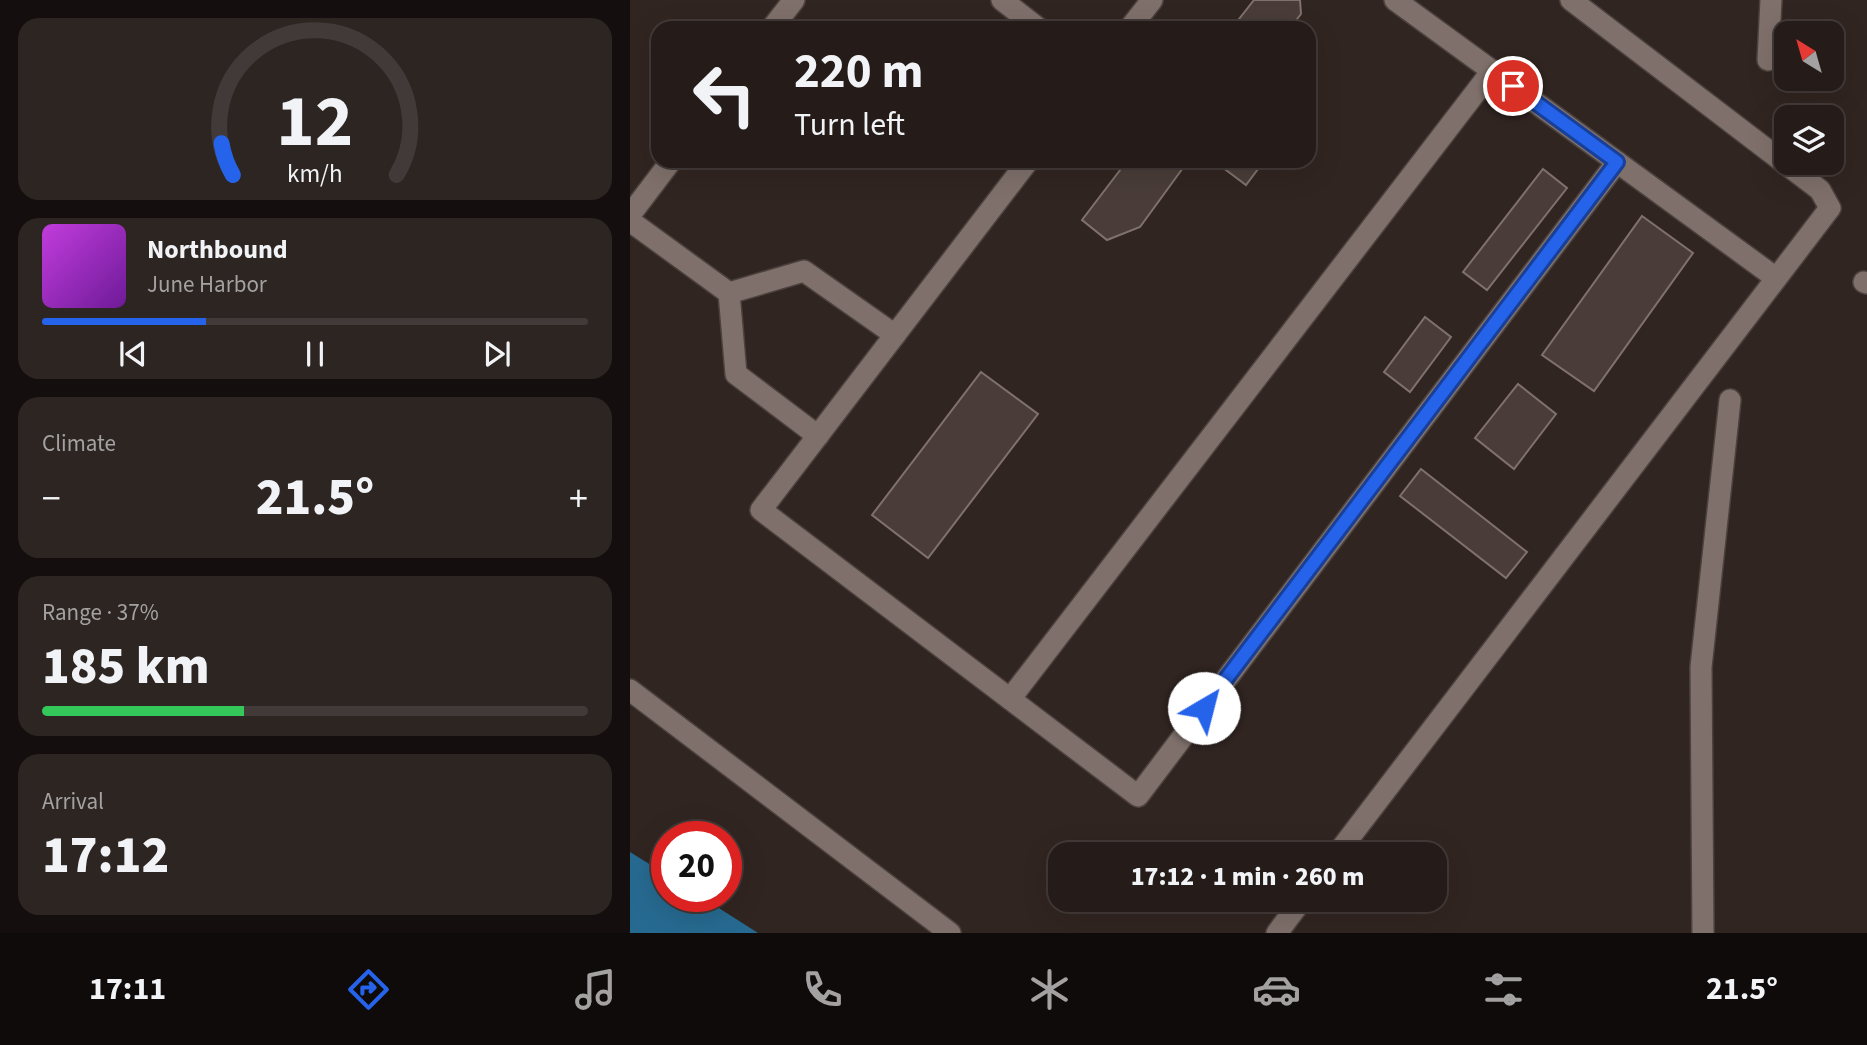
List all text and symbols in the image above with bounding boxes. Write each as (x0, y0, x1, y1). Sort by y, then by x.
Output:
north arrow (1774, 21, 1844, 91)
map controls (1774, 21, 1844, 175)
text: 220 m (794, 37, 923, 107)
icon: left (679, 49, 770, 140)
pin (1483, 56, 1543, 116)
icon: arrive (1494, 67, 1532, 105)
text: 12 (277, 70, 353, 174)
text: Turn left (794, 102, 905, 148)
button: layers (1774, 105, 1844, 175)
text: km/h (287, 156, 343, 192)
text: Northbound (147, 231, 288, 268)
text: June Harbor (147, 268, 267, 301)
icon: previous (114, 335, 152, 373)
icon: pause (296, 335, 334, 373)
icon: next (478, 335, 516, 373)
text: Climate (42, 427, 116, 460)
text: 21.5° (256, 461, 374, 535)
text: − (42, 472, 61, 526)
text: + (569, 472, 588, 526)
text: Range · 37% (42, 596, 159, 629)
text: 185 km (42, 630, 210, 704)
position arrow (1167, 671, 1241, 745)
text: Arrival (42, 785, 104, 818)
text: 17:12 (42, 819, 169, 893)
speed limit sign: 20 (651, 821, 742, 912)
text: 17:12 · 1 min · 260 m (1131, 858, 1364, 895)
icon: directions (344, 965, 393, 1014)
icon: music (571, 965, 620, 1014)
icon: phone (798, 965, 847, 1014)
icon: climate (1025, 965, 1074, 1014)
icon: car (1252, 965, 1301, 1014)
icon: filters (1479, 965, 1528, 1014)
text: 17:11 (89, 966, 166, 1012)
text: 21.5° (1706, 966, 1778, 1012)

